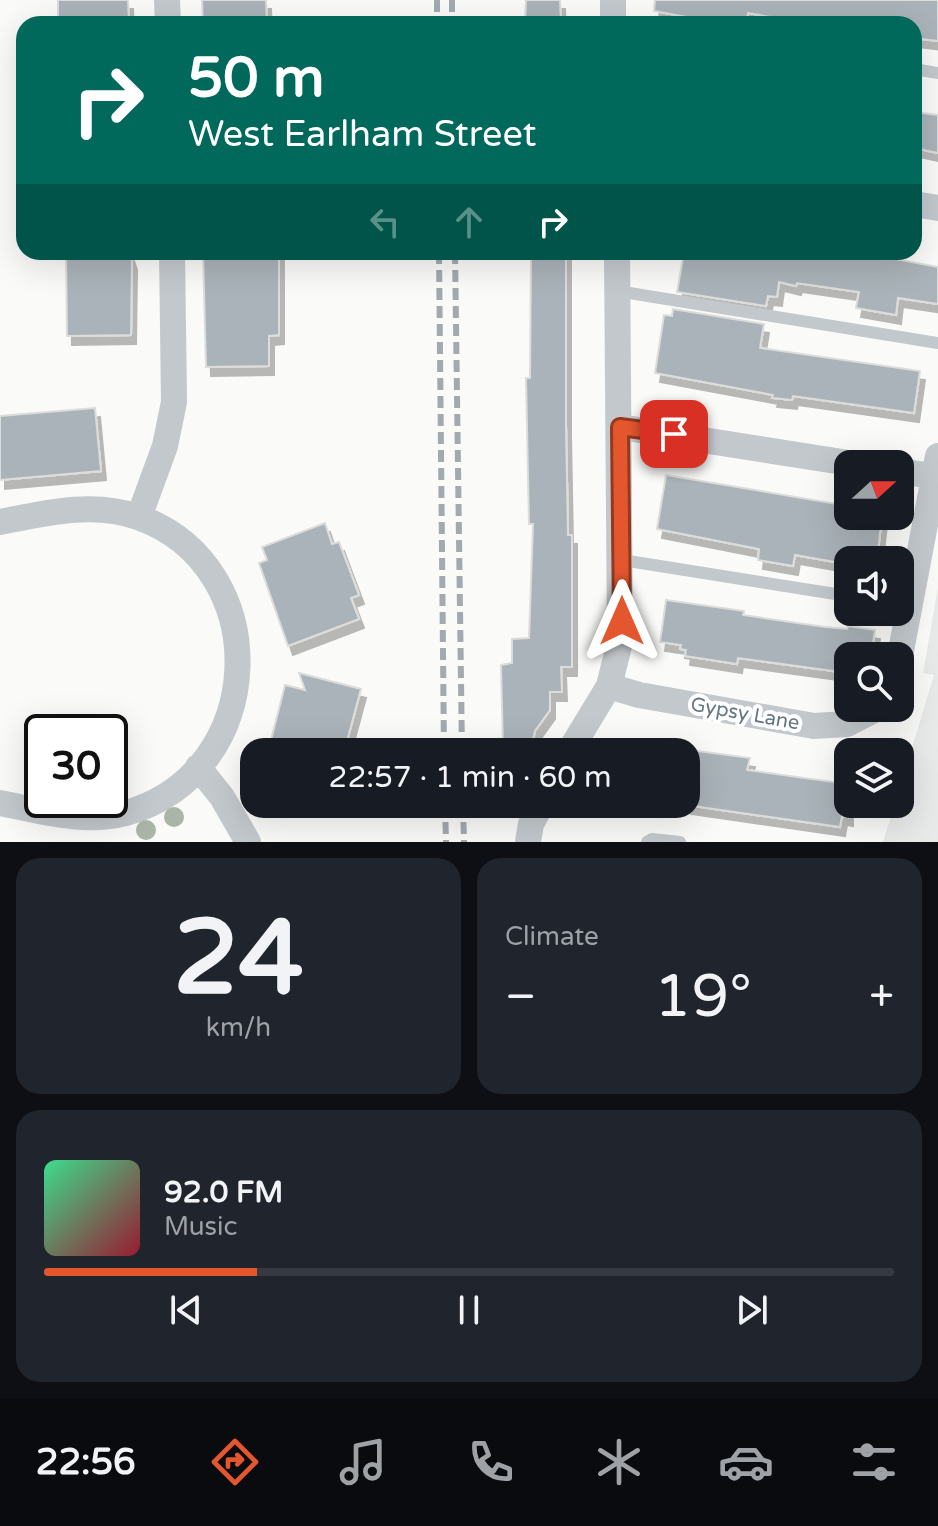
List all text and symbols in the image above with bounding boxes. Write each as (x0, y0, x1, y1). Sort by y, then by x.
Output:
text: 50 m (188, 45, 324, 112)
icon: right (56, 48, 160, 152)
text: West Earlham Street (188, 113, 537, 156)
icon: left (363, 200, 407, 244)
icon: ahead (447, 200, 491, 244)
icon: right (531, 200, 575, 244)
pin (640, 400, 708, 468)
icon: arrive (652, 412, 696, 456)
north arrow (834, 450, 914, 530)
map controls (834, 450, 914, 818)
button: sound (834, 546, 914, 626)
position arrow (580, 579, 664, 663)
button: search (834, 642, 914, 722)
street label: Gypsy Lane (689, 693, 801, 735)
speed limit sign: 30 (24, 714, 128, 818)
button: layers (834, 738, 914, 818)
text: 22:57 · 1 min · 60 m (329, 759, 611, 796)
text: 24 (173, 897, 304, 1022)
text: Climate (505, 921, 599, 952)
text: 19° (654, 961, 752, 1033)
text: − (505, 971, 536, 1024)
text: + (869, 971, 894, 1024)
text: km/h (206, 1012, 271, 1043)
text: 92.0 FM (164, 1174, 283, 1211)
text: Music (164, 1211, 237, 1242)
icon: previous (164, 1288, 208, 1332)
icon: pause (447, 1288, 491, 1332)
icon: next (730, 1288, 774, 1332)
icon: directions (207, 1434, 263, 1490)
icon: music (335, 1434, 391, 1490)
icon: phone (463, 1434, 519, 1490)
icon: climate (591, 1434, 647, 1490)
icon: car (718, 1434, 774, 1490)
icon: filters (846, 1434, 902, 1490)
text: 22:56 (36, 1441, 136, 1484)

